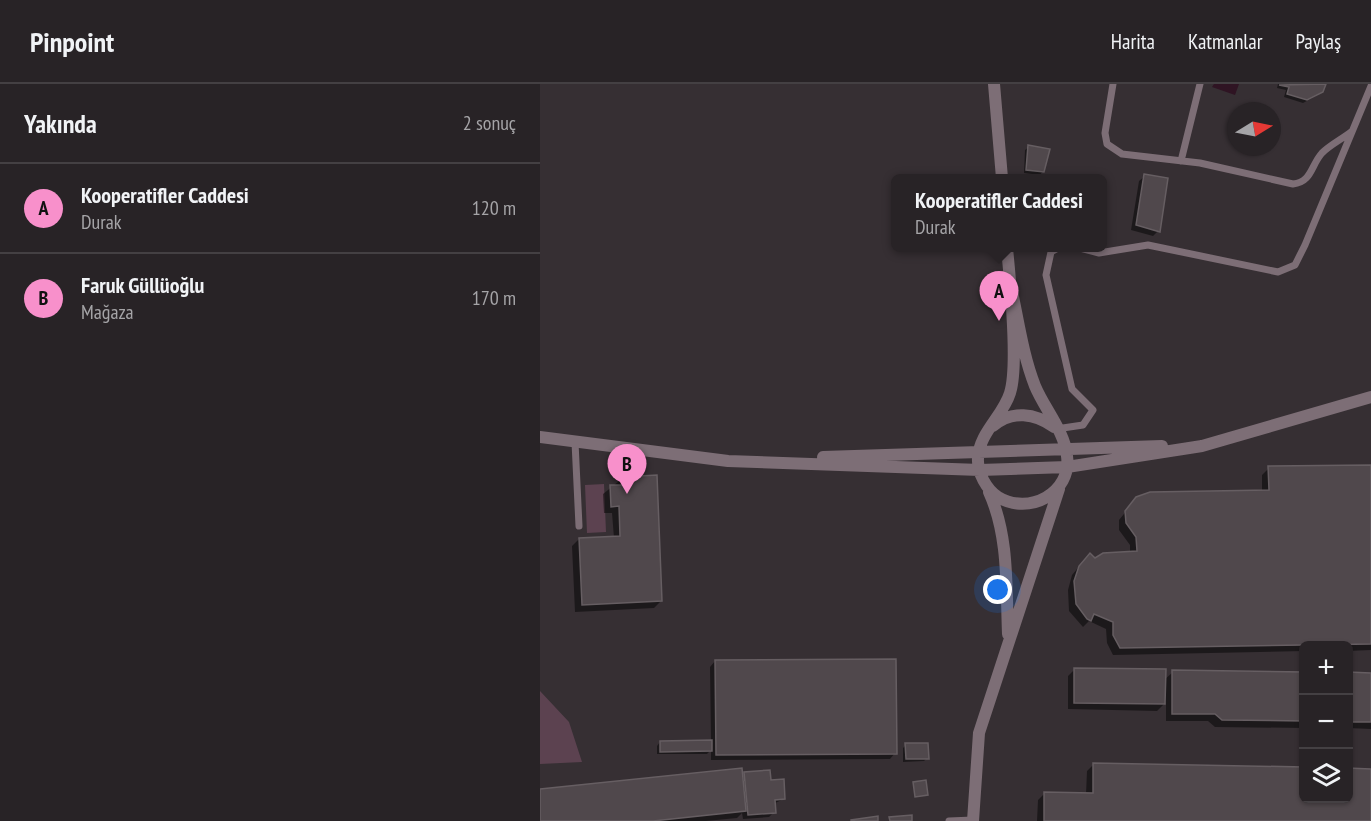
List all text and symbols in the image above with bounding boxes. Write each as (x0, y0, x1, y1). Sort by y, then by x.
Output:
text: Pinpoint (30, 23, 114, 60)
text: Harita (1111, 28, 1155, 55)
text: Katmanlar (1188, 28, 1262, 55)
text: Paylaş (1295, 28, 1341, 55)
north arrow (1227, 102, 1281, 156)
text: Yakında (24, 107, 97, 140)
text: 2 sonuç (463, 110, 516, 136)
popup (891, 174, 1107, 252)
text: Kooperatifler Caddesi (81, 181, 249, 209)
text: Kooperatifler Caddesi (915, 186, 1083, 214)
text: A (38, 195, 49, 221)
text: 120 m (472, 195, 516, 221)
text: Durak (81, 209, 121, 235)
text: Durak (915, 214, 956, 240)
text: Faruk Güllüoğlu (81, 271, 204, 299)
pin: A (980, 272, 1018, 321)
text: B (39, 285, 48, 311)
text: 170 m (472, 285, 516, 311)
text: Mağaza (81, 299, 134, 325)
pin: B (608, 444, 646, 494)
your location (983, 575, 1012, 604)
map controls (1299, 641, 1353, 803)
button: + (1299, 641, 1353, 695)
button: − (1299, 695, 1353, 749)
button: layers (1299, 749, 1353, 803)

